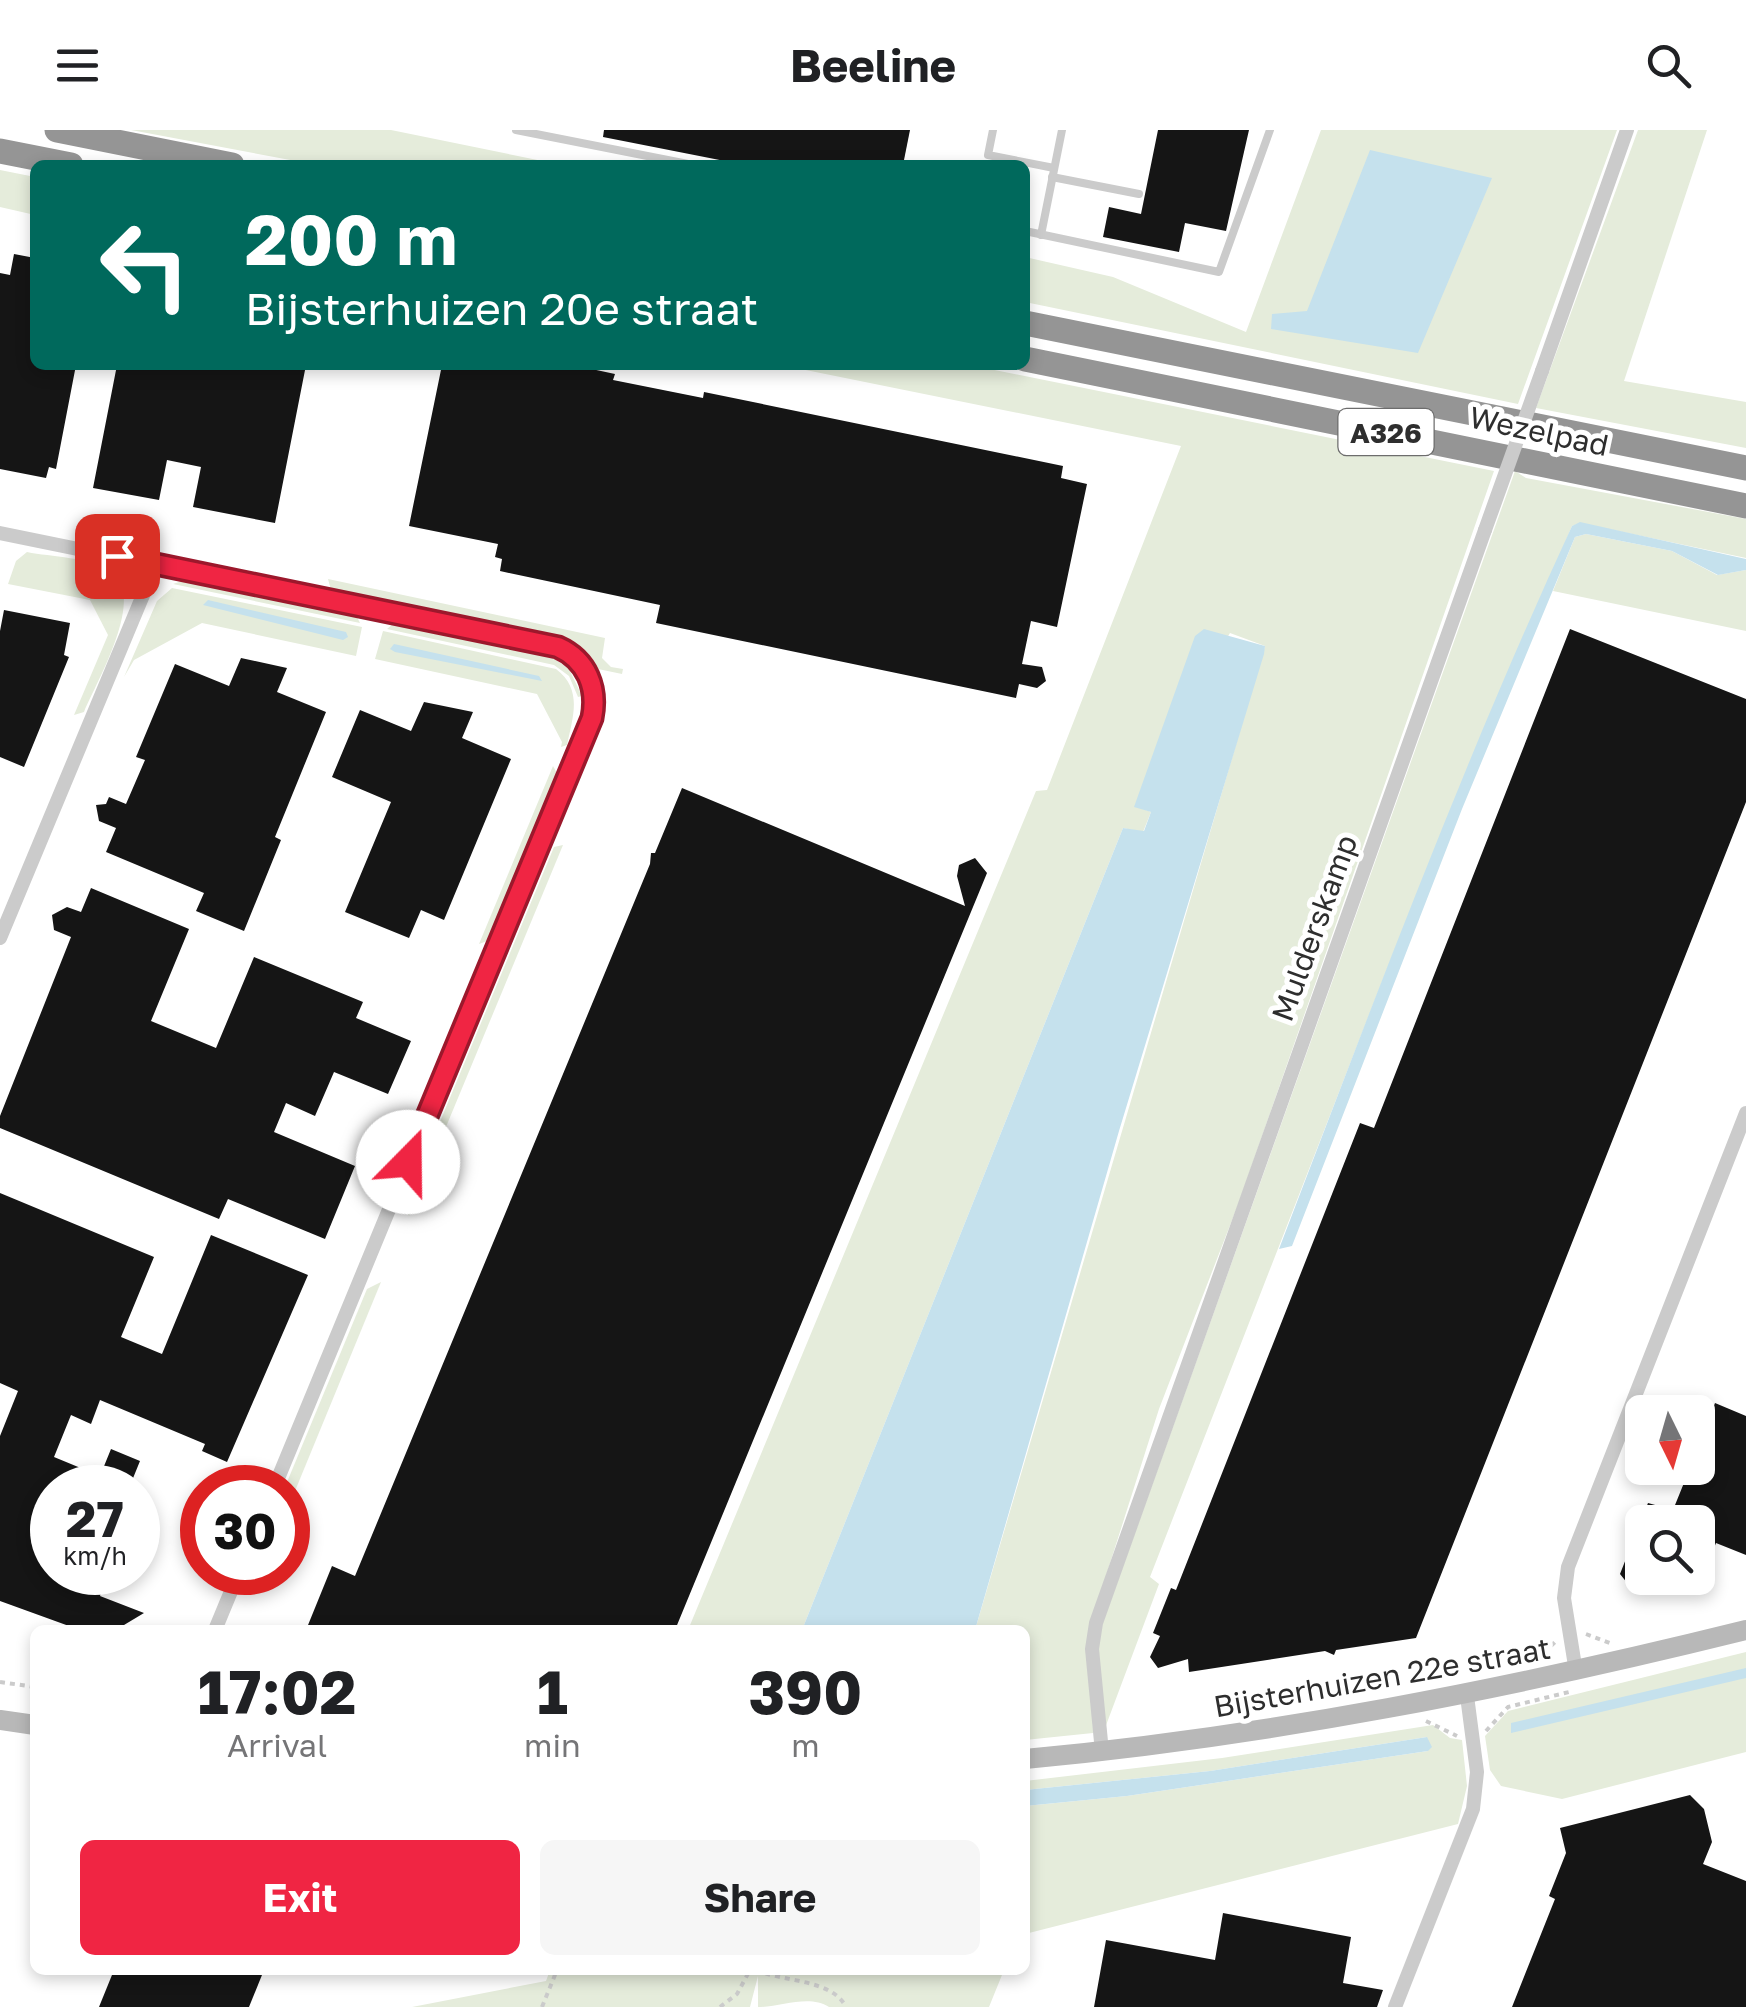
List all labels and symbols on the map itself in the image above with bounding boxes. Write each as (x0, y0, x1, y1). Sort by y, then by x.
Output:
street label: Wezelpad (1466, 399, 1612, 463)
road number: A326 (1338, 409, 1434, 455)
pin (75, 514, 160, 599)
street label: Mulderskamp (1264, 830, 1364, 1026)
position arrow (356, 1110, 460, 1214)
north arrow (1625, 1395, 1715, 1485)
speed limit sign: 30 (180, 1465, 310, 1595)
street label: Bijsterhuizen 22e straat (1211, 1630, 1553, 1724)

